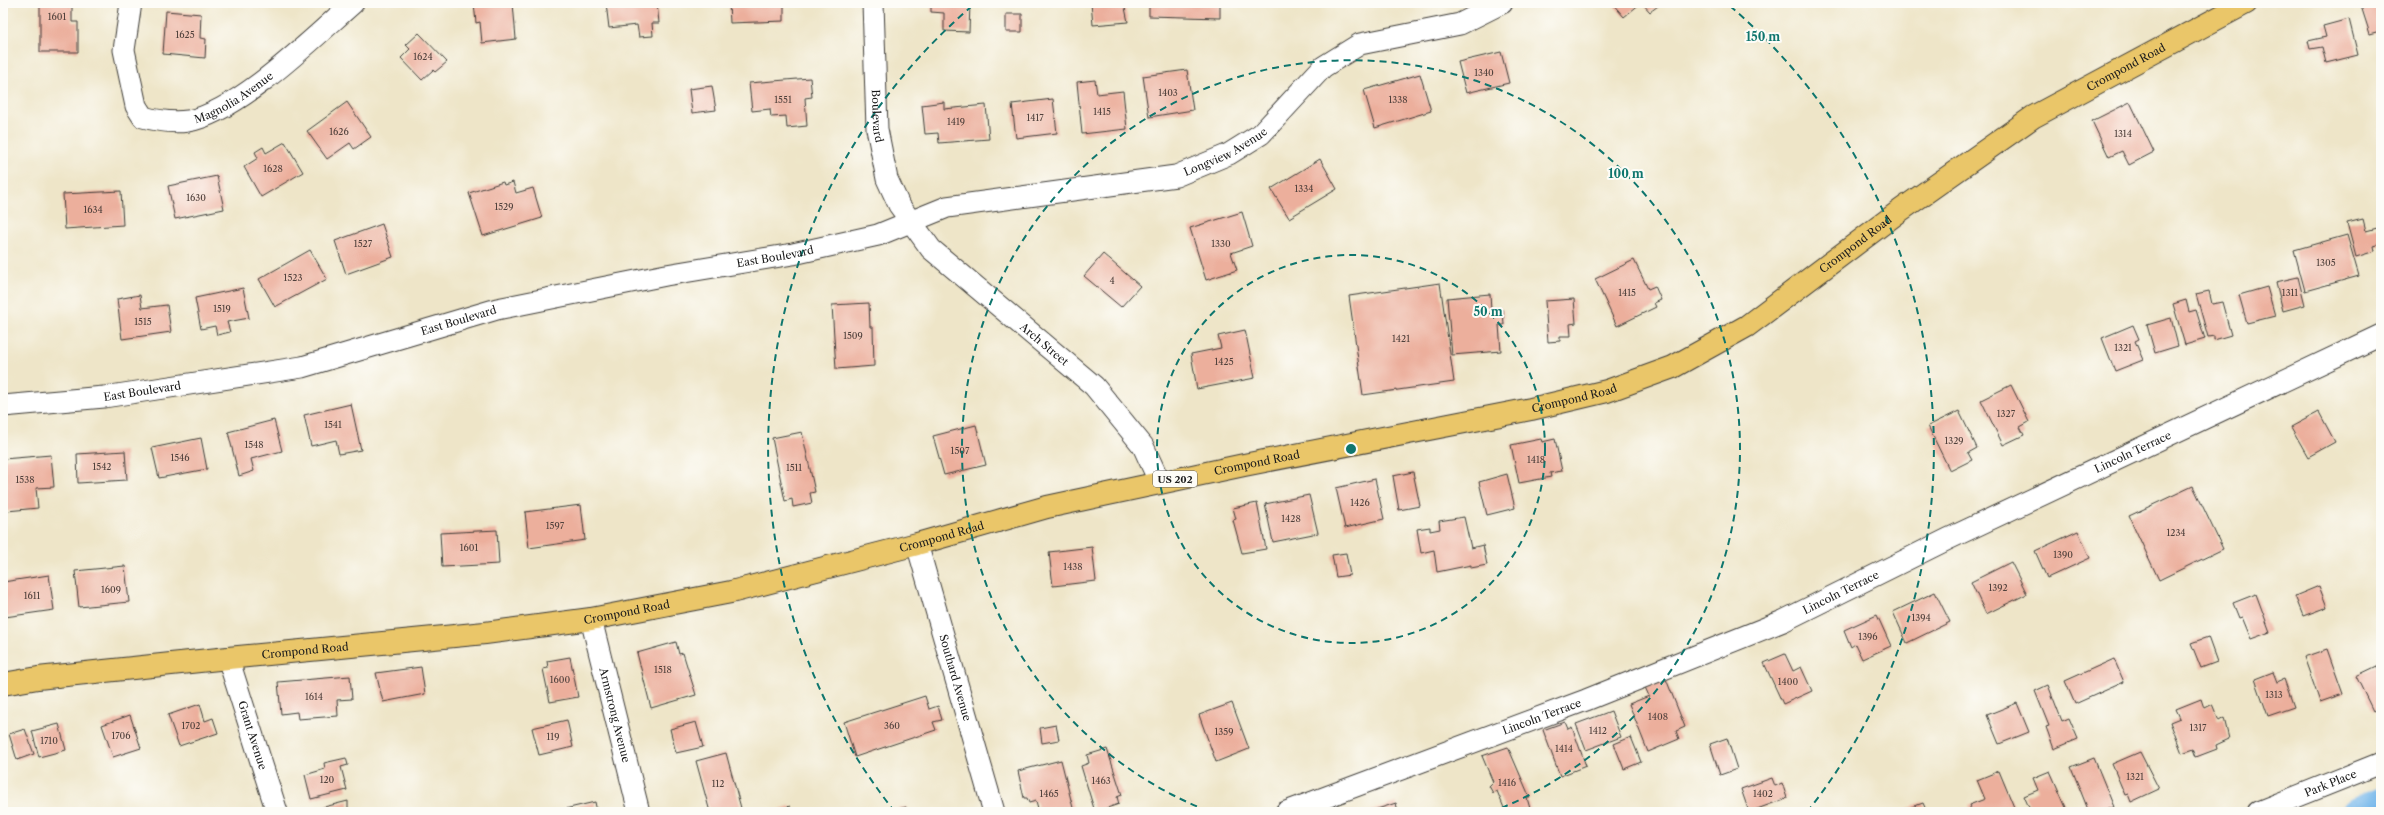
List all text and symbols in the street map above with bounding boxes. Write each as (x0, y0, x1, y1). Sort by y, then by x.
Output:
house number: 1601 (48, 11, 66, 22)
house number: 1625 (175, 29, 195, 40)
text: 150 m (1746, 29, 1780, 44)
street label: Crompond Road (2084, 40, 2168, 94)
house number: 1624 (413, 51, 433, 62)
house number: 1340 (1474, 67, 1494, 78)
street label: Magnolia Avenue (192, 69, 276, 126)
house number: 1403 (1158, 87, 1178, 98)
street label: Boulevard (869, 89, 887, 144)
house number: 1551 (774, 94, 792, 105)
house number: 1338 (1388, 94, 1408, 105)
house number: 1415 (1093, 106, 1111, 117)
house number: 1417 (1026, 112, 1044, 123)
house number: 1419 (947, 116, 965, 127)
street label: Longview Avenue (1182, 125, 1270, 179)
house number: 1626 (329, 126, 349, 137)
house number: 1314 (2114, 128, 2132, 139)
house number: 1628 (263, 163, 283, 174)
text: 100 m (1608, 166, 1644, 181)
house number: 1334 (1295, 183, 1313, 194)
house number: 1630 (186, 192, 206, 203)
house number: 1529 (494, 201, 514, 212)
house number: 1634 (83, 204, 103, 215)
street label: Crompond Road (1816, 212, 1895, 276)
house number: 1527 (354, 238, 373, 249)
house number: 1330 (1211, 238, 1231, 249)
street label: East Boulevard (735, 243, 815, 270)
house number: 1305 (2316, 257, 2336, 268)
house number: 1523 (284, 272, 302, 283)
house number: 4 (1109, 275, 1115, 286)
house number: 1415 (1618, 287, 1636, 298)
house number: 1311 (2282, 287, 2298, 298)
house number: 1519 (213, 303, 231, 314)
street label: East Boulevard (419, 303, 498, 338)
text: 50 m (1473, 304, 1503, 319)
house number: 1515 (134, 316, 152, 327)
street label: Arch Street (1016, 319, 1072, 369)
house number: 1509 (843, 330, 863, 341)
house number: 1421 (1392, 333, 1410, 344)
house number: 1321 (2114, 342, 2132, 353)
house number: 1425 (1214, 356, 1234, 367)
street label: East Boulevard (103, 378, 182, 404)
street label: Crompond Road (1530, 381, 1619, 416)
house number: 1327 (1997, 408, 2016, 419)
house number: 1541 (324, 419, 342, 430)
street label: Lincoln Terrace (2092, 428, 2173, 476)
house number: 1329 (1944, 435, 1964, 446)
house number: 1548 (244, 439, 264, 450)
centre of rings (1344, 442, 1358, 456)
house number: 1507 (951, 445, 970, 456)
street label: Crompond Road (1213, 447, 1301, 478)
house number: 1546 (170, 452, 190, 463)
house number: 1418 (1527, 454, 1545, 465)
house number: 1542 (92, 461, 112, 472)
house number: 1511 (786, 462, 802, 473)
road number: US 202 (1153, 471, 1197, 487)
house number: 1538 (16, 474, 34, 485)
house number: 1426 (1350, 497, 1370, 508)
house number: 1428 (1281, 513, 1301, 524)
street label: Crompond Road (898, 518, 986, 555)
house number: 1597 (546, 520, 565, 531)
house number: 1234 (2166, 527, 2186, 538)
house number: 1601 (460, 542, 478, 553)
house number: 1390 (2053, 549, 2073, 560)
house number: 1438 (1063, 561, 1083, 572)
street label: Lincoln Terrace (1800, 568, 1881, 617)
house number: 1392 (1988, 582, 2008, 593)
house number: 1609 (101, 584, 121, 595)
house number: 1611 (24, 590, 41, 601)
street label: Crompond Road (583, 597, 671, 627)
house number: 1394 (1911, 612, 1931, 623)
house number: 1396 (1858, 631, 1878, 642)
street label: Southard Avenue (936, 633, 974, 723)
street label: Crompond Road (261, 639, 349, 662)
house number: 1518 (654, 664, 672, 675)
street label: Armstrong Avenue (596, 665, 633, 764)
house number: 1600 (550, 674, 571, 685)
house number: 1400 (1778, 676, 1798, 687)
house number: 1313 (2265, 689, 2283, 700)
house number: 1614 (305, 691, 323, 702)
street label: Lincoln Terrace (1500, 695, 1583, 738)
street label: Grant Avenue (235, 699, 270, 771)
house number: 1408 (1648, 711, 1668, 722)
house number: 1702 (181, 720, 201, 731)
house number: 360 (884, 720, 900, 731)
house number: 1317 (2190, 722, 2207, 733)
house number: 1412 (1589, 725, 1607, 736)
house number: 1359 (1215, 726, 1233, 737)
house number: 1706 (111, 730, 131, 741)
house number: 119 (547, 731, 559, 742)
house number: 1710 (40, 735, 58, 746)
house number: 1414 (1555, 743, 1573, 754)
street label: Park Place (2302, 766, 2359, 800)
house number: 1321 (2126, 771, 2144, 782)
house number: 120 (320, 774, 335, 785)
house number: 1463 (1091, 775, 1111, 786)
house number: 1416 (1498, 777, 1516, 788)
house number: 112 (712, 778, 724, 789)
house number: 1465 (1039, 788, 1059, 799)
house number: 1402 (1753, 788, 1773, 799)

